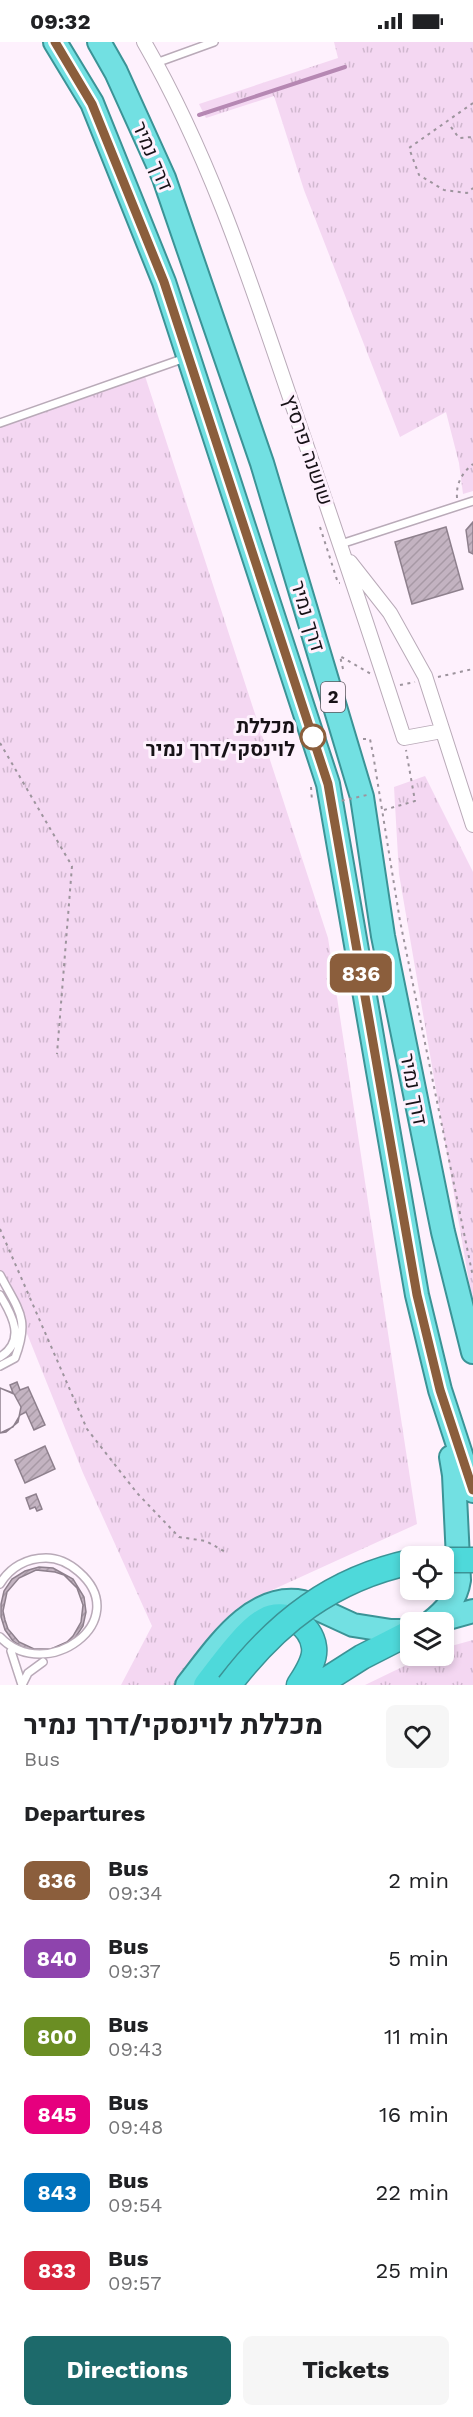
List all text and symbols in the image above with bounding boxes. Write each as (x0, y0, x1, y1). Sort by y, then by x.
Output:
text: 09:32 (30, 9, 91, 34)
street label: דרך נמיר (128, 118, 178, 194)
street label: שושנה פרסיץ (278, 392, 338, 508)
street label: דרך נמיר (286, 578, 330, 654)
road number: 2 (321, 682, 345, 712)
place label: מכללת לוינסקי/דרך נמיר (146, 714, 295, 761)
marker: מכללת לוינסקי/דרך נמיר (300, 724, 326, 750)
line badge: 836 (326, 954, 395, 992)
text: 836 (342, 961, 380, 986)
street label: דרך נמיר (395, 1051, 433, 1127)
map controls (400, 1546, 454, 1666)
button: locate (400, 1546, 454, 1600)
button: layers (400, 1612, 454, 1666)
button: heart (386, 1705, 449, 1768)
text: מכללת לוינסקי/דרך נמיר (24, 1708, 323, 1741)
text: Bus (24, 1747, 60, 1771)
text: Departures (24, 1801, 145, 1826)
text: Bus (108, 1856, 148, 1881)
text: 836 (38, 1868, 76, 1893)
text: 2 min (388, 1868, 449, 1893)
text: 09:34 (108, 1881, 163, 1905)
text: Bus (108, 1934, 148, 1959)
text: 840 (37, 1946, 77, 1971)
text: 5 min (388, 1946, 449, 1971)
text: 09:37 (108, 1959, 161, 1983)
text: Bus (108, 2012, 148, 2037)
text: 800 (37, 2024, 77, 2049)
text: 11 min (384, 2024, 449, 2049)
text: 09:43 (108, 2037, 163, 2061)
text: Bus (108, 2090, 148, 2115)
text: 845 (38, 2102, 76, 2127)
text: 16 min (379, 2102, 449, 2127)
text: 09:48 (108, 2115, 163, 2139)
text: Bus (108, 2168, 148, 2193)
text: 843 (37, 2180, 77, 2205)
text: 22 min (375, 2180, 449, 2205)
text: 09:54 (108, 2193, 163, 2217)
text: Bus (108, 2246, 148, 2271)
text: 833 (38, 2258, 76, 2283)
text: 25 min (375, 2258, 449, 2283)
text: 09:57 (108, 2271, 162, 2295)
button: Directions (24, 2336, 231, 2405)
button: Tickets (243, 2336, 449, 2405)

